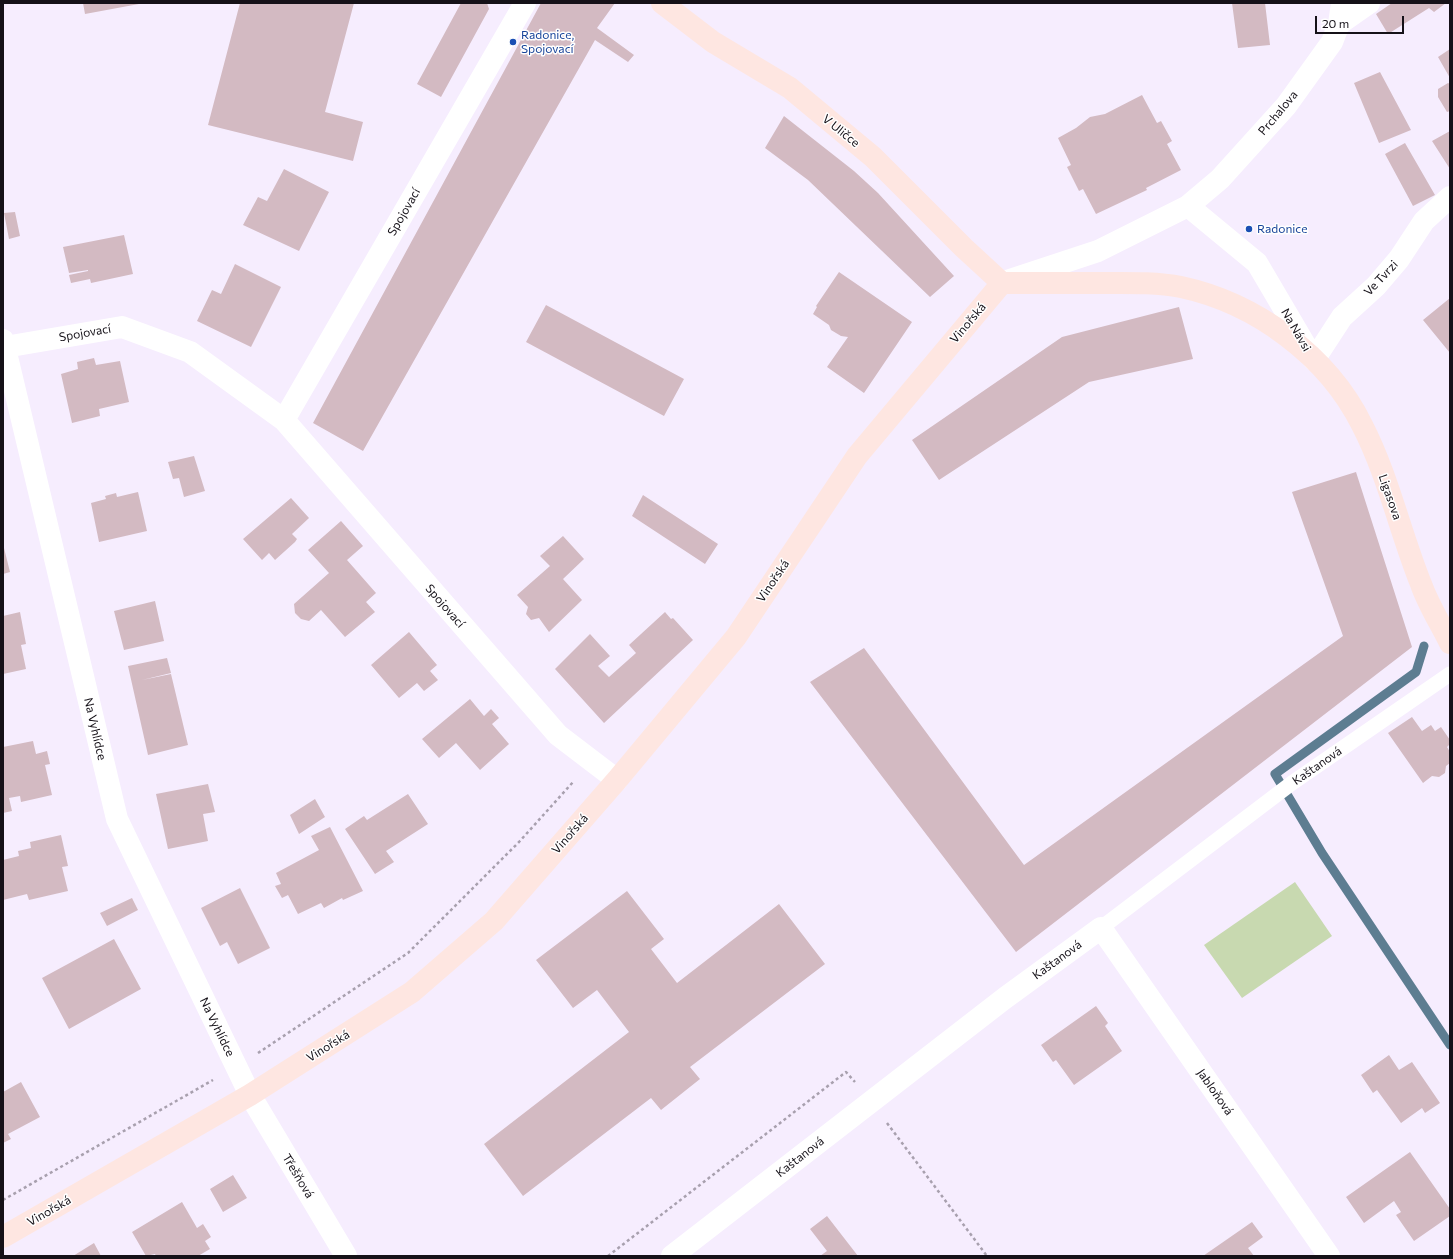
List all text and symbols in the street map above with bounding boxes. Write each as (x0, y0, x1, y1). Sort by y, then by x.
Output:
scale bar (1317, 8, 1406, 34)
text: 20 m (1322, 16, 1349, 30)
place label: Radonice, Spojovací (521, 28, 574, 56)
marker: Radonice, Spojovací (508, 37, 518, 47)
street label: Prchalova (1255, 88, 1301, 138)
street label: V Uličce (820, 112, 862, 150)
street label: Spojovací (385, 186, 423, 238)
place label: Radonice (1257, 222, 1308, 236)
marker: Radonice (1244, 224, 1254, 234)
street label: Ve Tvrzi (1361, 257, 1401, 299)
street label: Vinořská (947, 300, 989, 346)
street label: Na Návsi (1278, 306, 1314, 354)
street label: Spojovací (58, 321, 112, 345)
street label: Ligasova (1375, 472, 1405, 522)
street label: Vinořská (754, 557, 792, 605)
street label: Spojovací (422, 581, 468, 631)
street label: Na Vyhlídce (81, 696, 109, 762)
street label: Kaštanová (1290, 744, 1344, 788)
street label: Vinořská (549, 811, 591, 857)
street label: Kaštanová (1030, 937, 1084, 983)
street label: Na Vyhlídce (197, 995, 237, 1059)
street label: Vinořská (304, 1027, 352, 1065)
street label: Jabloňová (1194, 1066, 1236, 1118)
street label: Kaštanová (773, 1134, 827, 1180)
street label: Třešňová (279, 1151, 317, 1201)
street label: Vinořská (25, 1193, 73, 1229)

